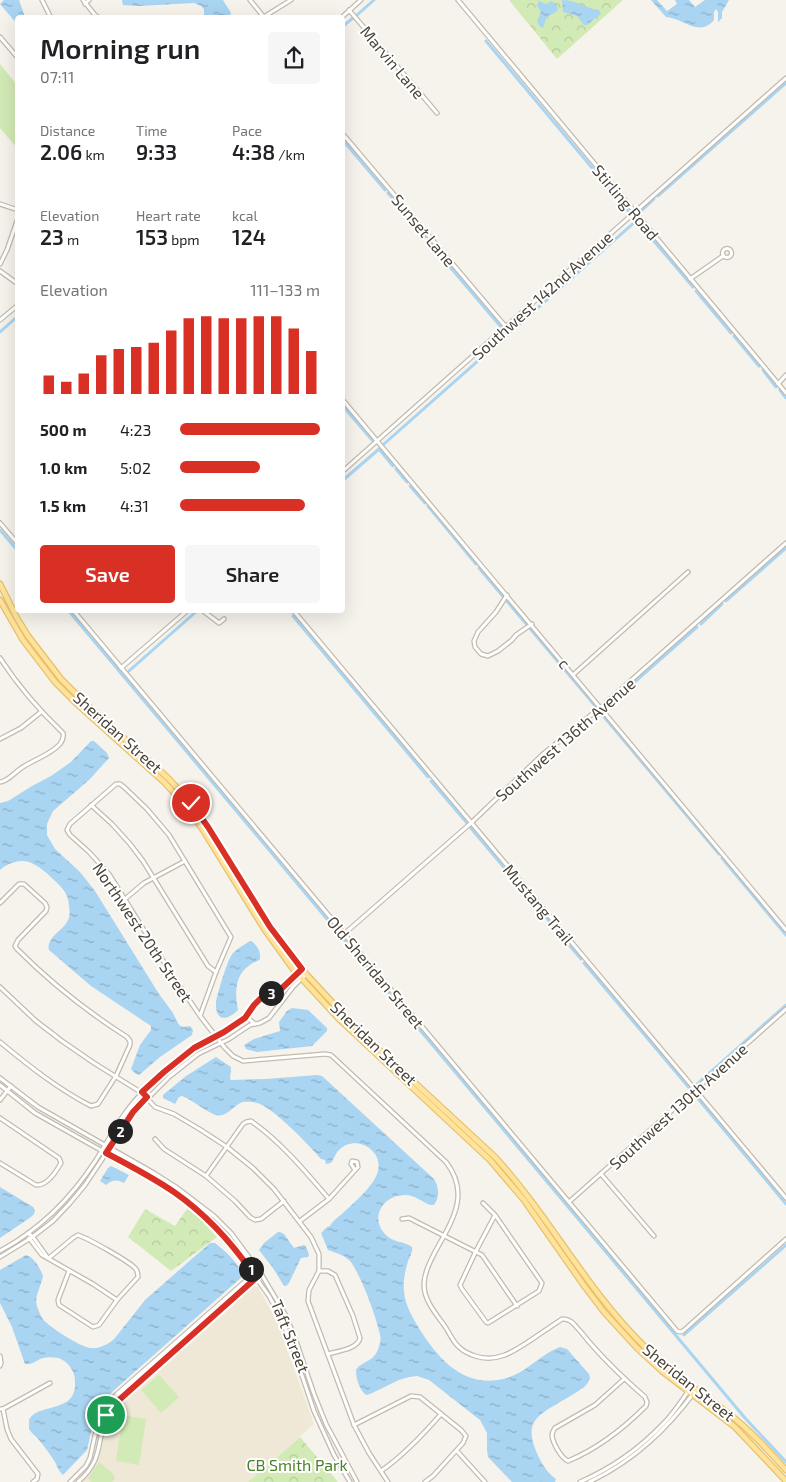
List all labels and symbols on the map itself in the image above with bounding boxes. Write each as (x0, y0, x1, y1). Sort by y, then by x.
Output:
street label: Marvin Lane (357, 22, 429, 102)
street label: Stirling Road (589, 160, 663, 244)
street label: Sunset Lane (388, 190, 460, 270)
street label: Southwest 142nd Avenue (468, 227, 616, 363)
street label: c (555, 654, 575, 672)
street label: Southwest 136th Avenue (491, 673, 639, 805)
street label: Sheridan Street (70, 687, 166, 777)
pin (170, 782, 212, 824)
street label: Northwest 20th Street (89, 859, 197, 1005)
street label: Mustang Trail (500, 860, 578, 948)
street label: Old Sheridan Street (323, 912, 429, 1032)
pin: 3 (258, 980, 284, 1006)
street label: Sheridan Street (327, 997, 421, 1089)
street label: Southwest 130th Avenue (605, 1039, 751, 1173)
pin: 2 (108, 1118, 132, 1144)
pin: 1 (238, 1256, 264, 1282)
street label: Taft Street (268, 1297, 314, 1375)
street label: Sheridan Street (639, 1339, 739, 1425)
pin (85, 1394, 127, 1436)
park label: CB Smith Park (246, 1455, 348, 1474)

